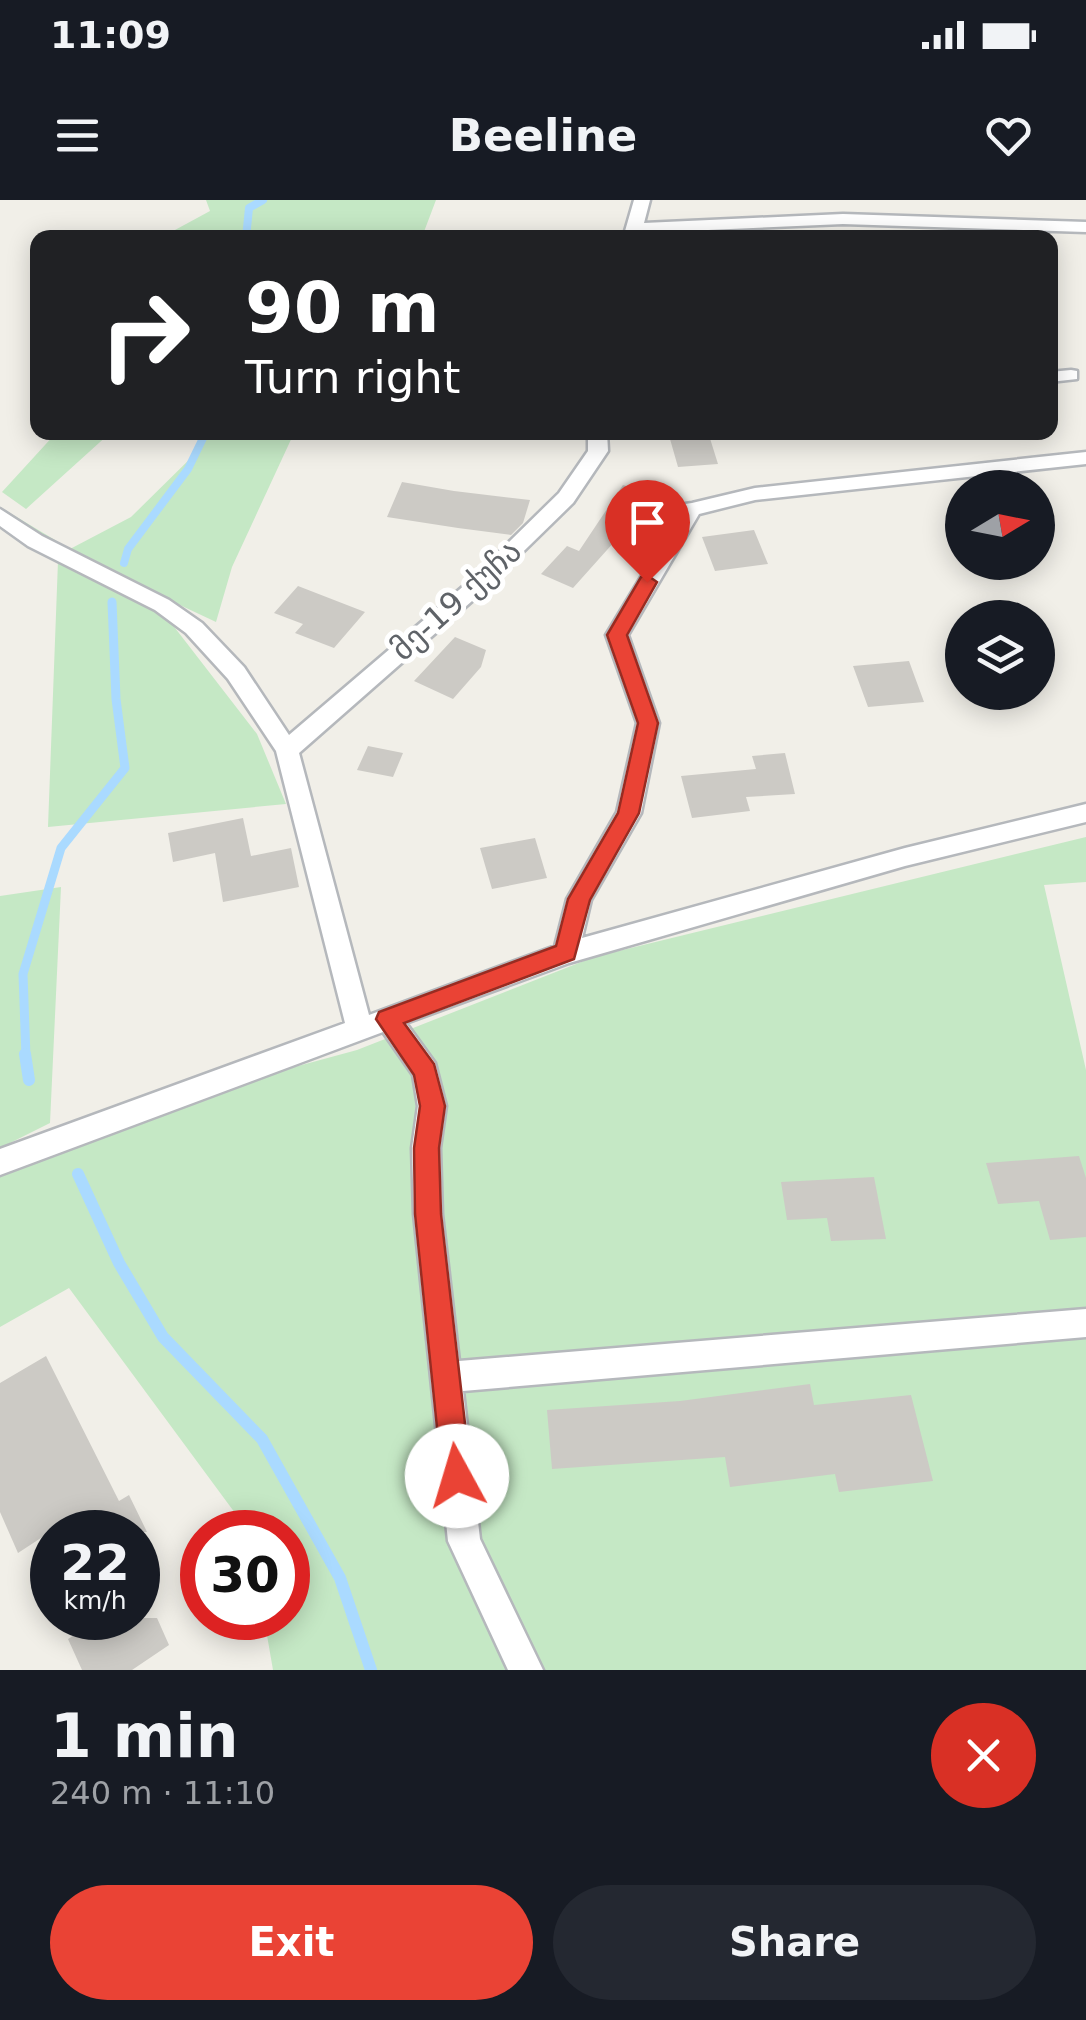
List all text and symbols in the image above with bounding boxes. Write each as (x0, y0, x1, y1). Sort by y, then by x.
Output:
text: 11:09 (50, 13, 171, 57)
icon: menu (50, 108, 105, 163)
icon: heart (981, 108, 1036, 163)
text: Beeline (449, 109, 637, 162)
text: 90 m (245, 267, 440, 349)
icon: right (80, 270, 210, 400)
text: Turn right (245, 351, 460, 404)
north arrow (945, 470, 1055, 580)
map controls (945, 470, 1055, 710)
pin (605, 480, 690, 583)
icon: arrive (620, 495, 675, 550)
street label: მე-19 ქუჩა (383, 532, 529, 668)
button: layers (945, 600, 1055, 710)
position arrow (405, 1424, 509, 1528)
speed limit sign: 30 (180, 1510, 310, 1640)
text: 22 (60, 1534, 130, 1592)
text: km/h (63, 1586, 127, 1615)
text: 1 min (50, 1701, 238, 1771)
button: close (931, 1703, 1036, 1808)
text: 240 m · 11:10 (50, 1774, 275, 1812)
button: Exit (50, 1885, 533, 2000)
button: Share (553, 1885, 1036, 2000)

